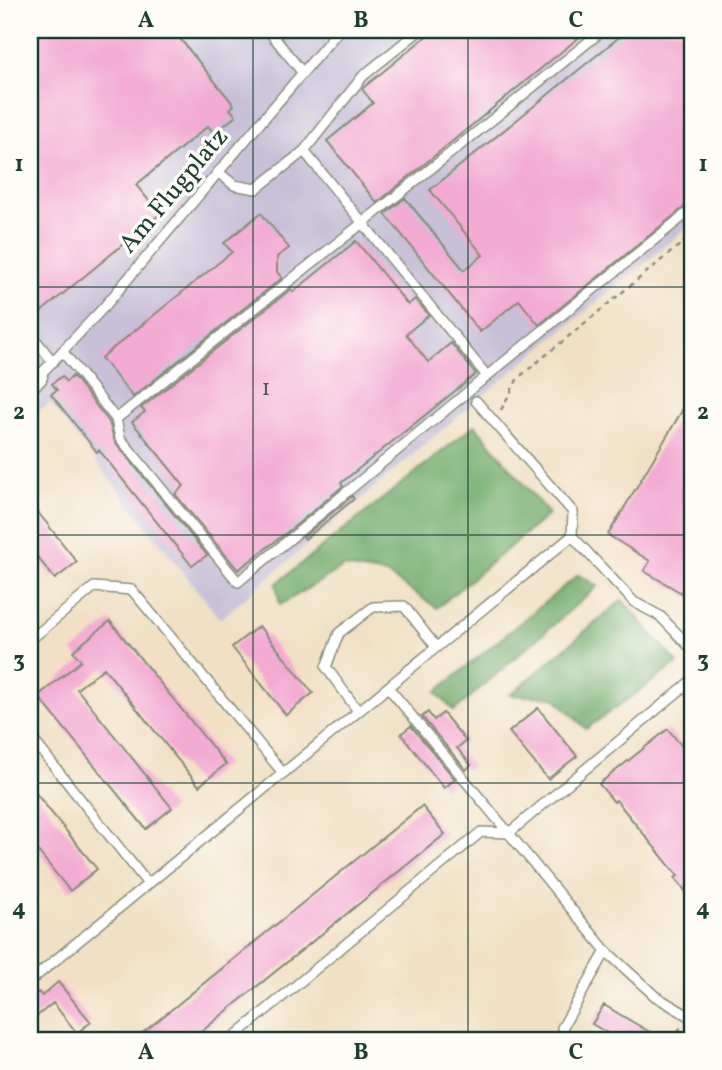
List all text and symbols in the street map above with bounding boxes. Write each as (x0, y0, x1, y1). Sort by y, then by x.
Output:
text: A (138, 5, 154, 37)
text: B (353, 5, 369, 37)
text: C (569, 5, 583, 37)
street label: Am Flugplatz (111, 120, 237, 262)
text: 1 (14, 149, 24, 181)
text: 1 (698, 149, 708, 181)
house number: 1 (262, 373, 270, 405)
text: 2 (13, 397, 25, 429)
text: 2 (697, 397, 709, 429)
text: 3 (13, 645, 25, 677)
text: 3 (697, 645, 709, 677)
text: 4 (12, 893, 26, 925)
text: 4 (696, 893, 710, 925)
text: A (138, 1037, 154, 1069)
text: B (353, 1037, 369, 1069)
text: C (569, 1037, 583, 1069)

